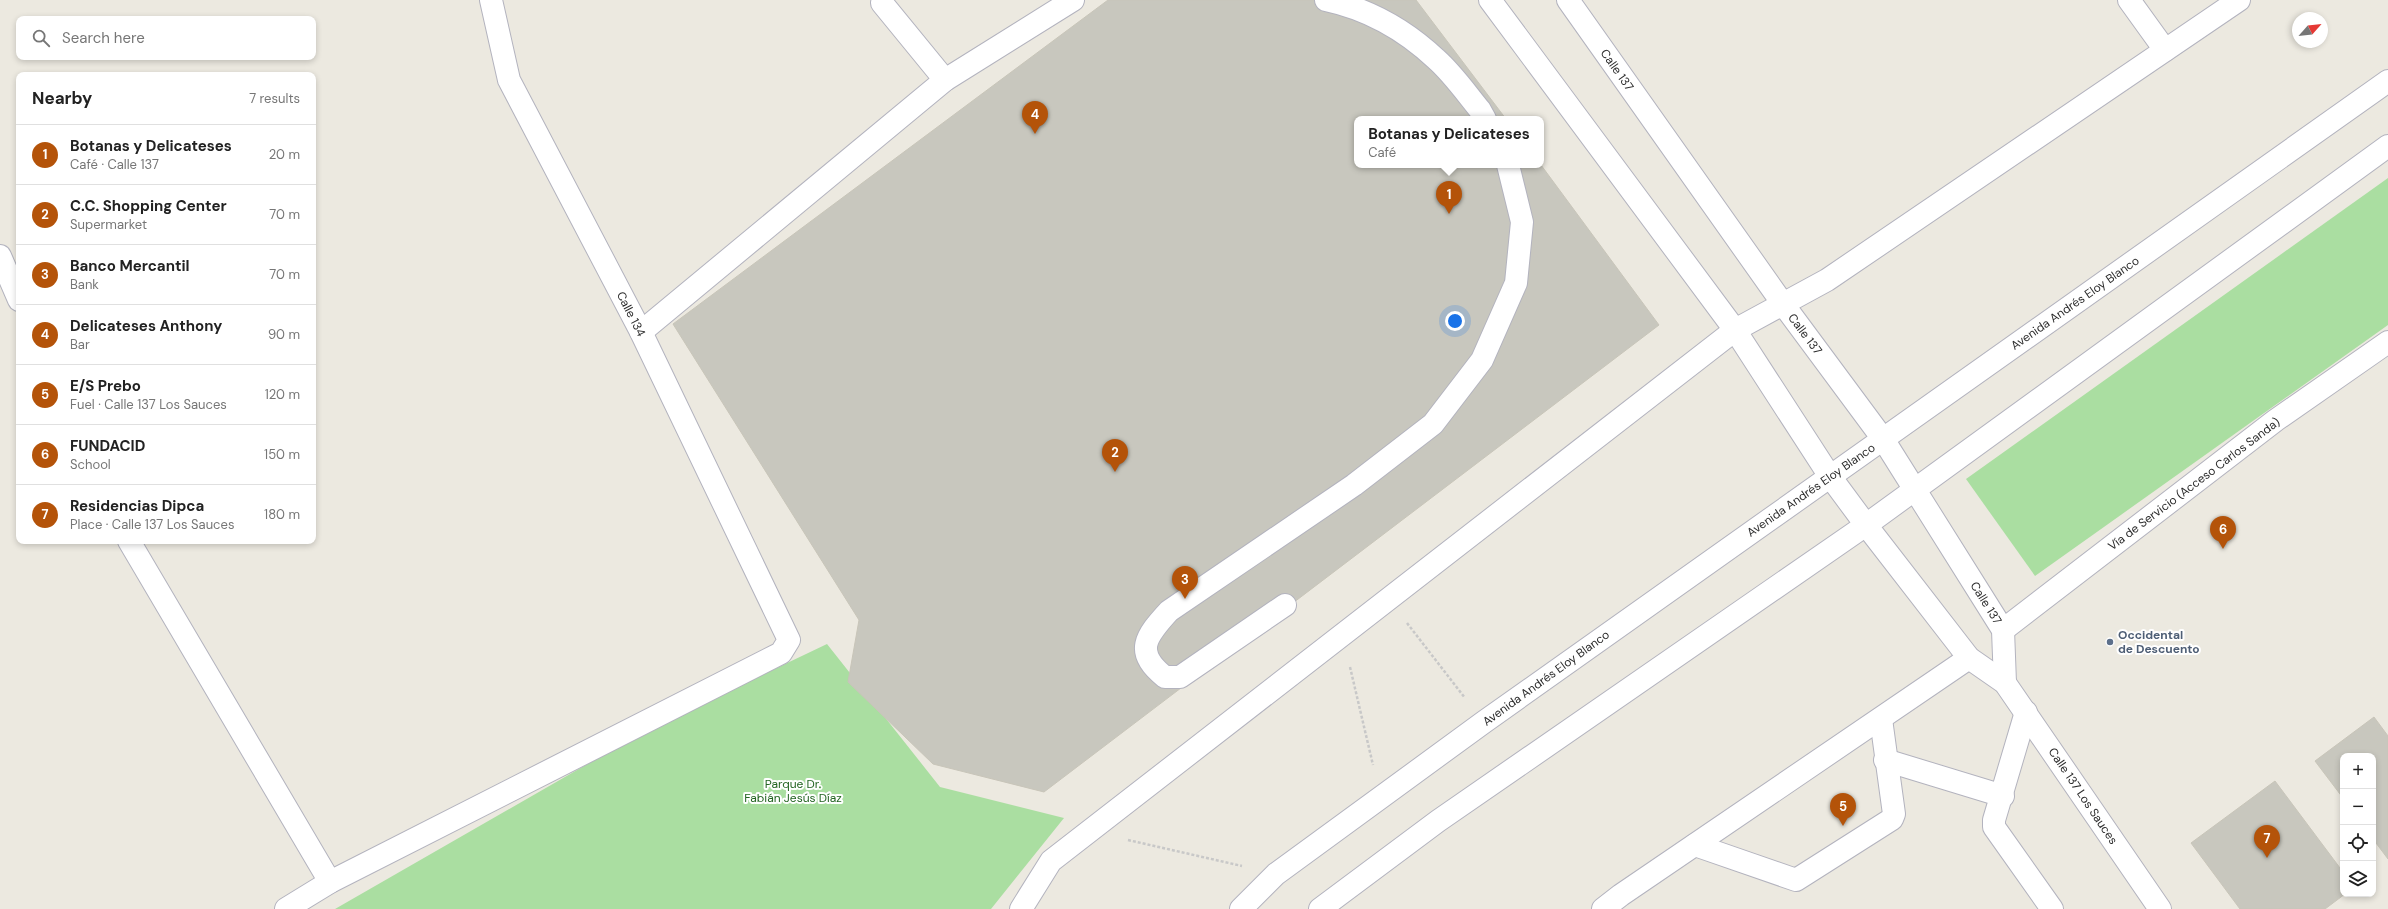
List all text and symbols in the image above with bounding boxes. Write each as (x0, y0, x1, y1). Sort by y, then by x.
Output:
north arrow (2292, 12, 2328, 48)
search box (16, 16, 316, 60)
icon: search (30, 27, 52, 49)
text: Search here (62, 28, 145, 48)
street label: Calle 137 (1597, 46, 1637, 94)
text: Nearby (32, 87, 92, 109)
text: 7 results (249, 90, 300, 107)
pin: 4 (1022, 101, 1048, 134)
popup (1354, 116, 1544, 168)
text: Botanas y Delicateses (1368, 124, 1530, 144)
text: Botanas y Delicateses (70, 136, 232, 156)
text: Café (1368, 144, 1396, 161)
text: 1 (43, 146, 47, 163)
text: 20 m (269, 146, 300, 163)
text: Café · Calle 137 (70, 156, 159, 173)
pin: 1 (1436, 181, 1462, 214)
text: C.C. Shopping Center (70, 196, 227, 216)
text: 2 (41, 206, 49, 223)
text: 70 m (269, 206, 300, 223)
text: Supermarket (70, 216, 147, 233)
street label: Avenida Andrés Eloy Blanco (2008, 253, 2142, 353)
text: Banco Mercantil (70, 256, 190, 276)
text: 3 (41, 266, 49, 283)
text: 70 m (269, 266, 300, 283)
text: Bank (70, 276, 99, 293)
street label: Calle 134 (613, 289, 649, 339)
street label: Calle 137 (1784, 310, 1826, 358)
your location (1445, 311, 1465, 331)
text: Delicateses Anthony (70, 316, 222, 336)
text: 4 (41, 326, 49, 343)
text: 90 m (268, 326, 300, 343)
text: Bar (70, 336, 90, 353)
text: E/S Prebo (70, 376, 141, 396)
text: 5 (41, 386, 49, 403)
text: 120 m (265, 386, 300, 403)
text: Fuel · Calle 137 Los Sauces (70, 396, 227, 413)
street label: Vía de Servicio (Acceso Carlos Sanda) (2105, 414, 2283, 554)
text: FUNDACID (70, 436, 145, 456)
pin: 2 (1102, 439, 1128, 472)
street label: Avenida Andrés Eloy Blanco (1744, 440, 1878, 540)
text: 6 (41, 446, 49, 463)
text: 150 m (264, 446, 300, 463)
text: School (70, 456, 111, 473)
text: Residencias Dipca (70, 496, 204, 516)
text: 7 (42, 506, 48, 523)
text: 180 m (264, 506, 300, 523)
text: Place · Calle 137 Los Sauces (70, 516, 234, 533)
pin: 6 (2210, 516, 2236, 549)
pin: 3 (1172, 566, 1198, 599)
street label: Calle 137 (1967, 579, 2005, 627)
street label: Avenida Andrés Eloy Blanco (1479, 627, 1613, 729)
place label: Occidental de Descuento (2118, 627, 2200, 657)
marker: Occidental de Descuento (2105, 637, 2115, 647)
street label: Calle 137 Los Sauces (2045, 745, 2121, 847)
map controls (2340, 753, 2376, 897)
button: + (2340, 753, 2376, 789)
park label: Parque Dr. Fabián Jesús Díaz (744, 776, 842, 806)
button: − (2340, 789, 2376, 825)
pin: 5 (1830, 793, 1856, 826)
pin: 7 (2254, 825, 2280, 858)
button: locate (2340, 825, 2376, 861)
button: layers (2340, 861, 2376, 897)

